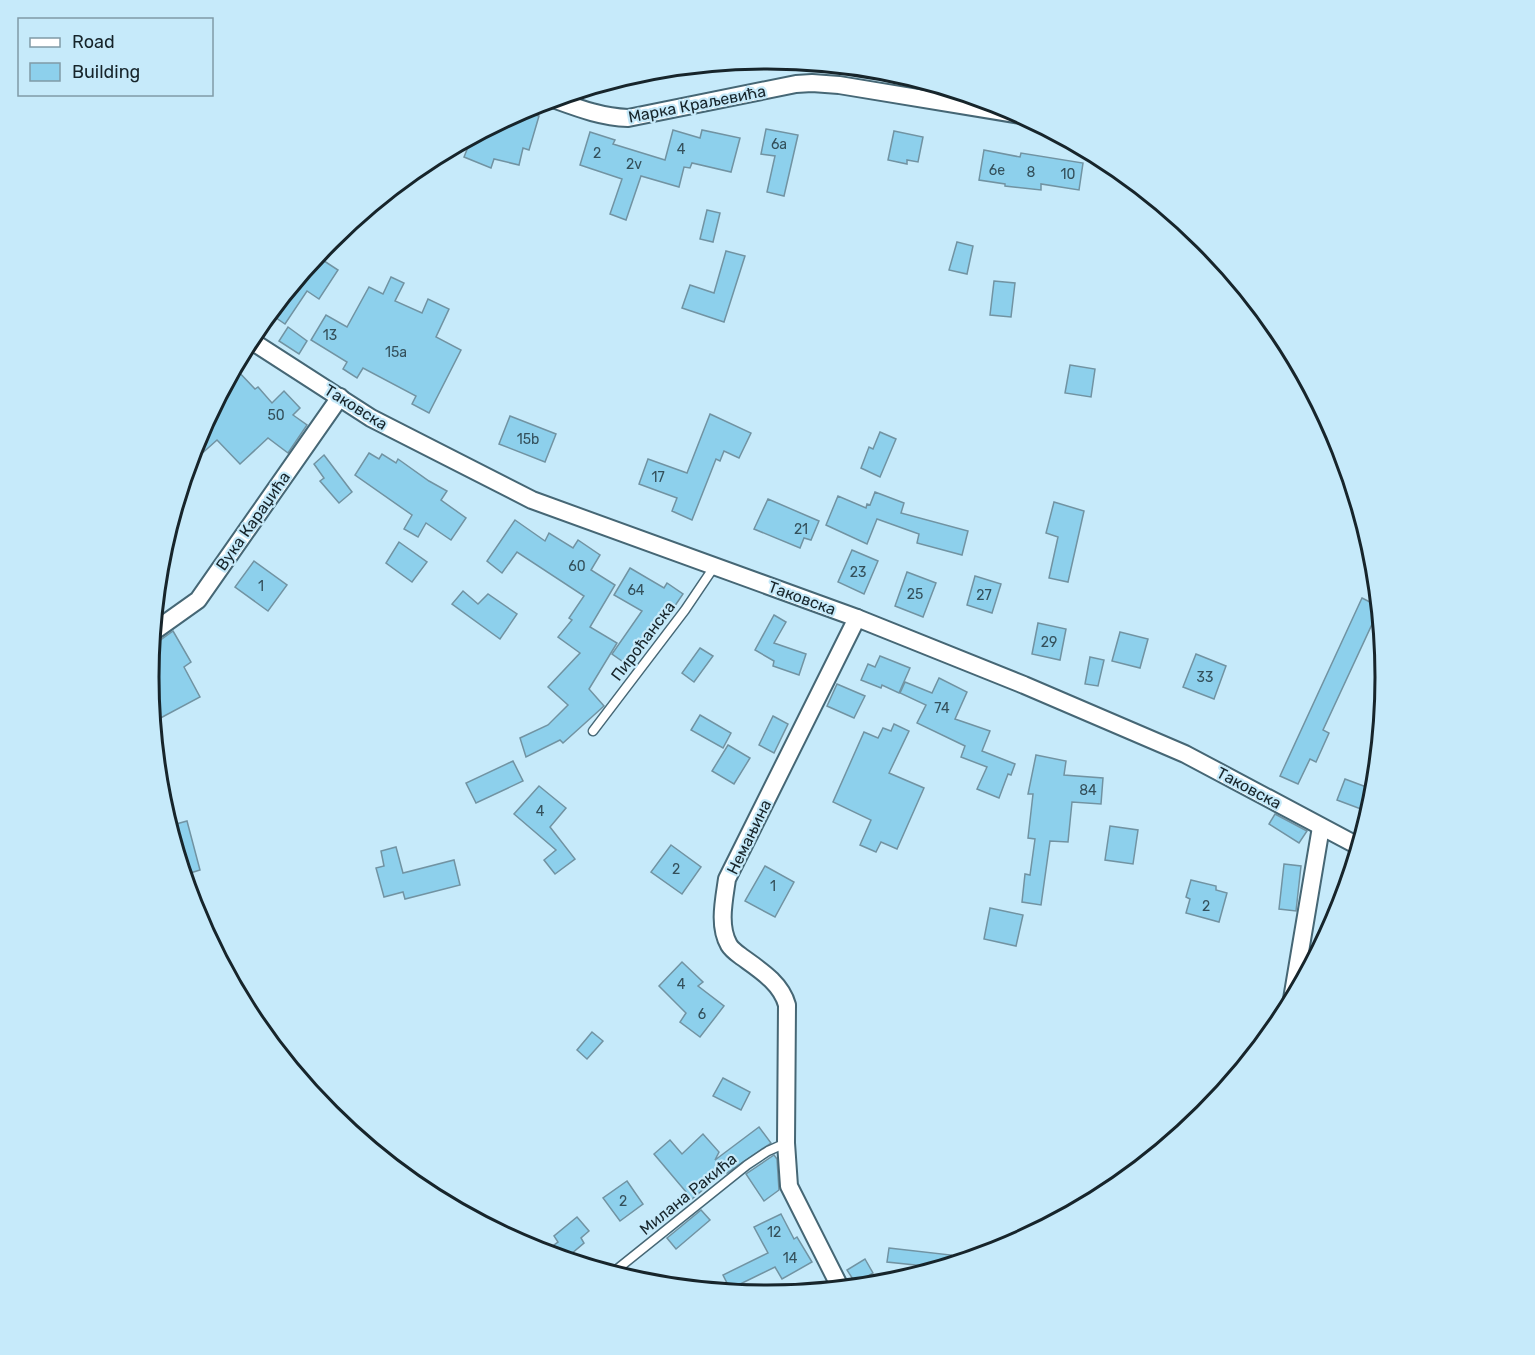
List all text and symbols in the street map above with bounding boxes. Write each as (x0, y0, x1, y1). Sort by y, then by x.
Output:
legend (18, 18, 213, 96)
text: Road (72, 31, 115, 53)
text: Building (72, 61, 140, 83)
street label: Марка Краљевића (627, 81, 767, 127)
house number: 6a (771, 136, 787, 153)
house number: 4 (677, 141, 686, 158)
house number: 2 (593, 145, 601, 162)
house number: 2v (626, 156, 642, 173)
house number: 6e (989, 162, 1005, 179)
house number: 8 (1027, 164, 1036, 181)
house number: 10 (1061, 166, 1076, 183)
house number: 13 (323, 327, 337, 344)
house number: 15a (385, 344, 407, 361)
street label: Таковска (321, 380, 391, 434)
house number: 50 (267, 407, 285, 424)
house number: 15b (517, 431, 539, 448)
street label: Вука Караџића (212, 468, 294, 574)
house number: 17 (651, 469, 665, 486)
house number: 21 (794, 521, 808, 538)
house number: 60 (568, 558, 586, 575)
house number: 23 (850, 564, 866, 581)
street label: Таковска (766, 577, 838, 619)
house number: 1 (258, 578, 264, 595)
house number: 64 (627, 582, 645, 599)
house number: 25 (907, 586, 923, 603)
house number: 27 (976, 587, 992, 604)
street label: Пироћанска (607, 598, 679, 684)
house number: 29 (1041, 634, 1057, 651)
house number: 33 (1197, 669, 1213, 686)
house number: 74 (934, 700, 950, 717)
street label: Таковска (1213, 763, 1285, 813)
house number: 84 (1079, 782, 1097, 799)
street label: Немањина (723, 796, 775, 878)
house number: 4 (536, 803, 545, 820)
house number: 2 (672, 861, 680, 878)
house number: 1 (770, 878, 776, 895)
house number: 2 (1202, 898, 1210, 915)
house number: 4 (677, 976, 686, 993)
house number: 6 (698, 1006, 706, 1023)
street label: Милана Ракића (636, 1149, 740, 1239)
house number: 2 (619, 1193, 627, 1210)
house number: 12 (767, 1224, 781, 1241)
house number: 14 (783, 1250, 798, 1267)

